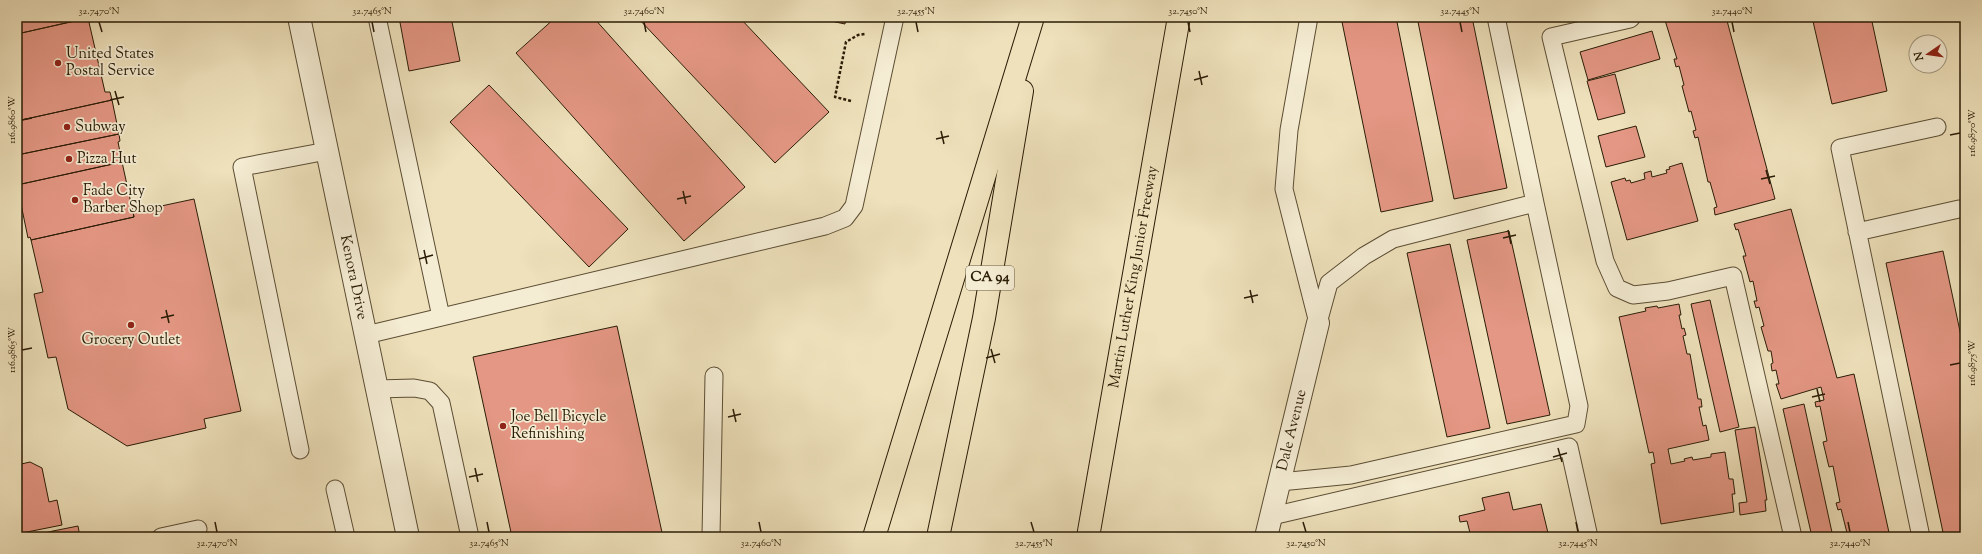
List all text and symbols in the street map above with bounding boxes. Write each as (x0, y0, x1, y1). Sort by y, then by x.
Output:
text: 32.7470°N (78, 4, 120, 19)
text: 32.7465°N (352, 4, 392, 19)
text: 32.7460°N (623, 4, 665, 19)
text: 32.7455°N (897, 4, 935, 19)
text: 32.7450°N (1168, 4, 1208, 19)
text: 32.7445°N (1440, 4, 1480, 19)
text: 32.7440°N (1711, 4, 1753, 19)
north arrow (1908, 34, 1948, 74)
place label: United States Postal Service (66, 44, 155, 82)
text: N (1910, 50, 1928, 63)
marker: United States Postal Service (53, 58, 63, 68)
text: 116.9860°W (5, 96, 20, 144)
text: 116.9870°W (1965, 109, 1980, 157)
place label: Subway (75, 117, 126, 138)
marker: Subway (62, 122, 72, 132)
place label: Pizza Hut (77, 149, 137, 170)
marker: Pizza Hut (64, 154, 74, 164)
street label: Martin Luther King Junior Freeway (1104, 164, 1163, 390)
place label: Fade City Barber Shop (83, 181, 163, 219)
marker: Fade City Barber Shop (70, 195, 80, 205)
street label: Kenora Drive (334, 233, 373, 322)
road number: CA 94 (966, 266, 1014, 290)
marker: Grocery Outlet (126, 320, 136, 330)
text: 116.9865°W (5, 327, 20, 373)
place label: Grocery Outlet (82, 330, 180, 351)
text: 116.9875°W (1965, 340, 1980, 386)
street label: Dale Avenue (1272, 387, 1312, 473)
place label: Joe Bell Bicycle Refinishing (510, 407, 607, 445)
marker: Joe Bell Bicycle Refinishing (498, 421, 508, 431)
text: 32.7470°N (196, 536, 238, 551)
text: 32.7465°N (469, 536, 509, 551)
text: 32.7460°N (740, 536, 782, 551)
text: 32.7455°N (1015, 536, 1053, 551)
text: 32.7450°N (1286, 536, 1326, 551)
text: 32.7445°N (1558, 536, 1598, 551)
text: 32.7440°N (1829, 536, 1871, 551)

